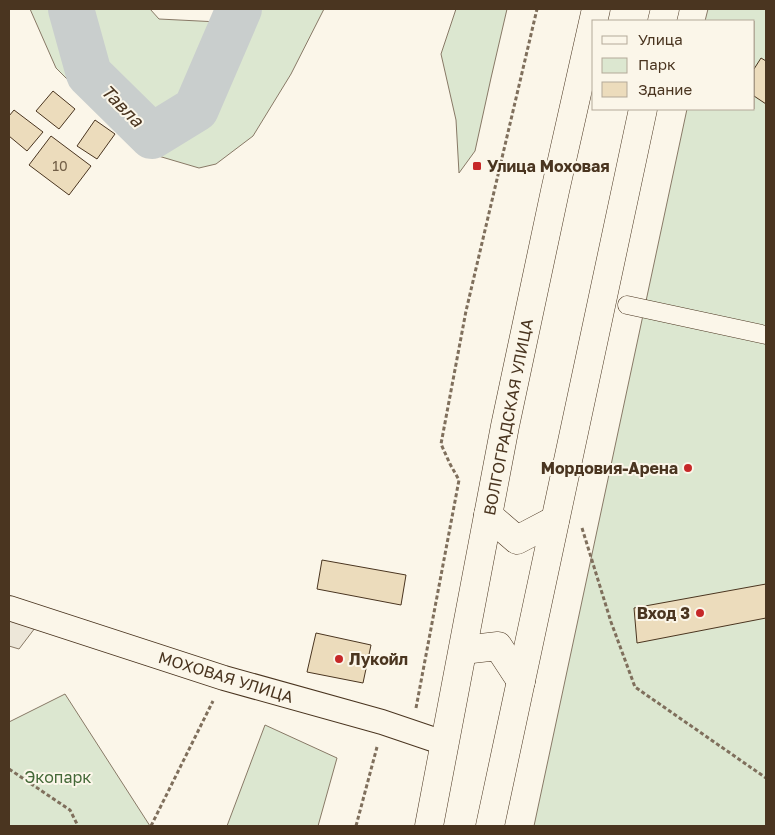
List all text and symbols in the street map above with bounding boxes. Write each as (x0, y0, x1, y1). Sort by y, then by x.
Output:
legend (592, 20, 755, 110)
text: Улица (638, 30, 683, 48)
text: Парк (638, 55, 676, 73)
water label: Тавла (97, 80, 149, 132)
text: Здание (638, 80, 692, 98)
place label: Улица Моховая (487, 156, 610, 176)
house number: 10 (52, 157, 68, 174)
marker: Улица Моховая (471, 160, 483, 172)
street label: ВОЛГОГРАДСКАЯ УЛИЦА (479, 317, 537, 517)
place label: Мордовия-Арена (541, 458, 678, 478)
marker: Мордовия-Арена (682, 462, 694, 474)
place label: Вход 3 (637, 603, 690, 623)
marker: Вход 3 (694, 607, 706, 619)
street label: МОХОВАЯ УЛИЦА (156, 647, 296, 707)
place label: Лукойл (349, 649, 408, 669)
marker: Лукойл (333, 653, 345, 665)
park label: Экопарк (24, 767, 92, 787)

